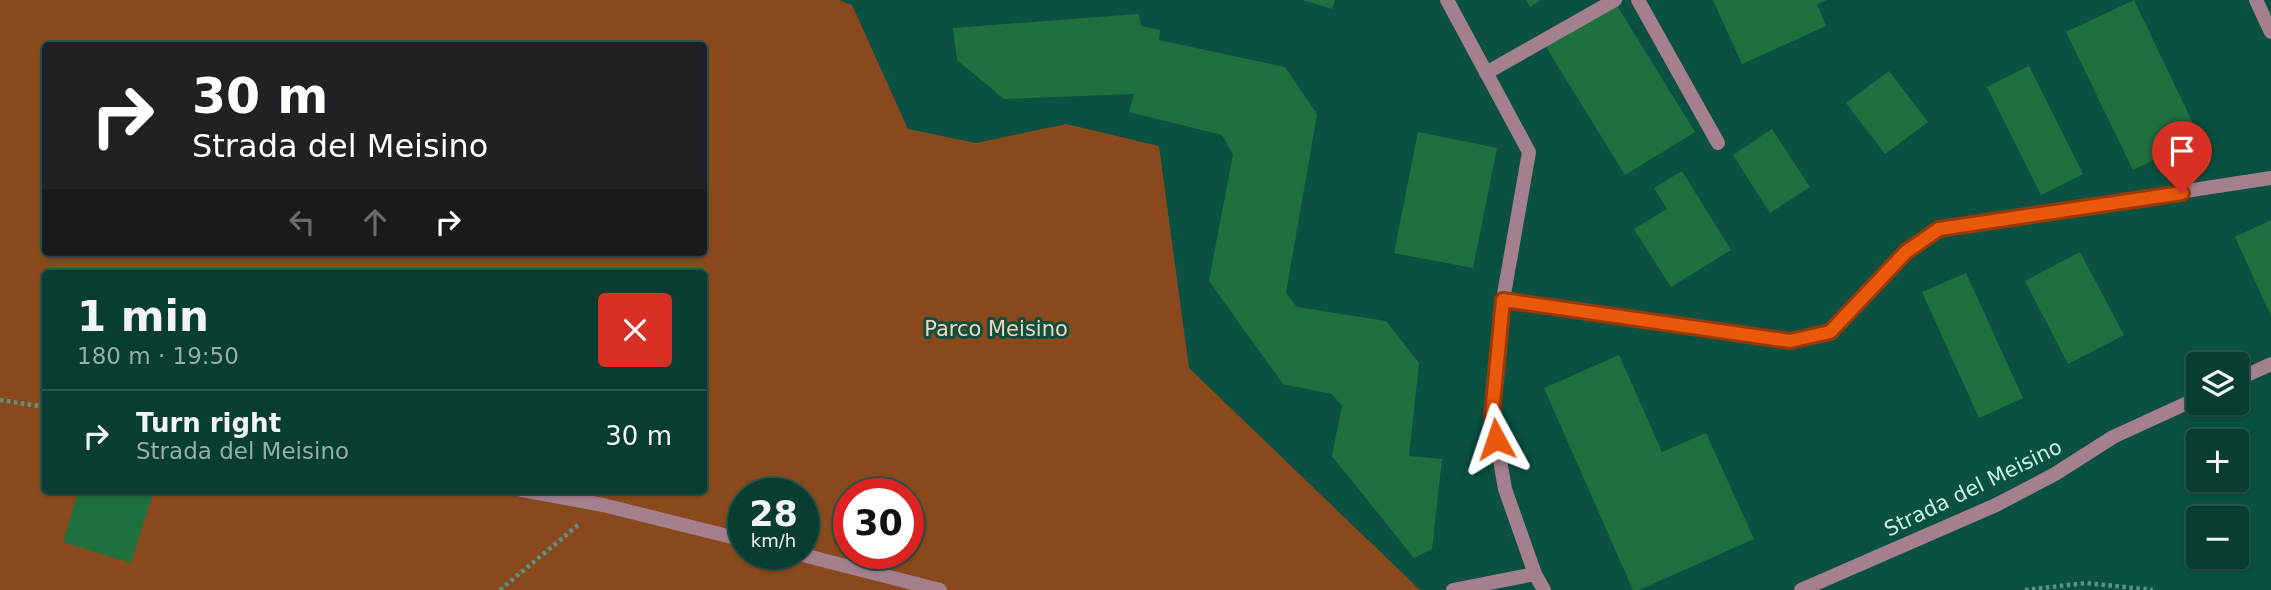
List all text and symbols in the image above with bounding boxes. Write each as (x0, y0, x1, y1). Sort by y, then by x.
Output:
text: 30 m (192, 68, 328, 125)
icon: right (77, 70, 168, 161)
pin (2152, 121, 2212, 193)
text: Strada del Meisino (192, 127, 488, 165)
icon: arrive (2163, 132, 2201, 170)
icon: left (283, 203, 321, 241)
icon: ahead (356, 203, 394, 241)
icon: right (429, 203, 467, 241)
text: 1 min (77, 292, 209, 341)
button: close (598, 293, 672, 367)
park label: Parco Meisino (924, 317, 1068, 341)
text: 180 m · 19:50 (77, 343, 239, 369)
map controls (2186, 352, 2249, 569)
button: layers (2186, 352, 2249, 415)
position arrow (1459, 402, 1533, 476)
text: Turn right (136, 408, 281, 438)
icon: right (77, 417, 115, 455)
text: 30 m (605, 421, 672, 451)
button: + (2186, 429, 2249, 492)
street label: Strada del Meisino (1880, 435, 2066, 541)
text: Strada del Meisino (136, 438, 349, 464)
speed limit sign: 30 (833, 478, 924, 569)
text: 28 (749, 494, 798, 534)
button: − (2186, 506, 2249, 569)
text: km/h (751, 530, 796, 551)

